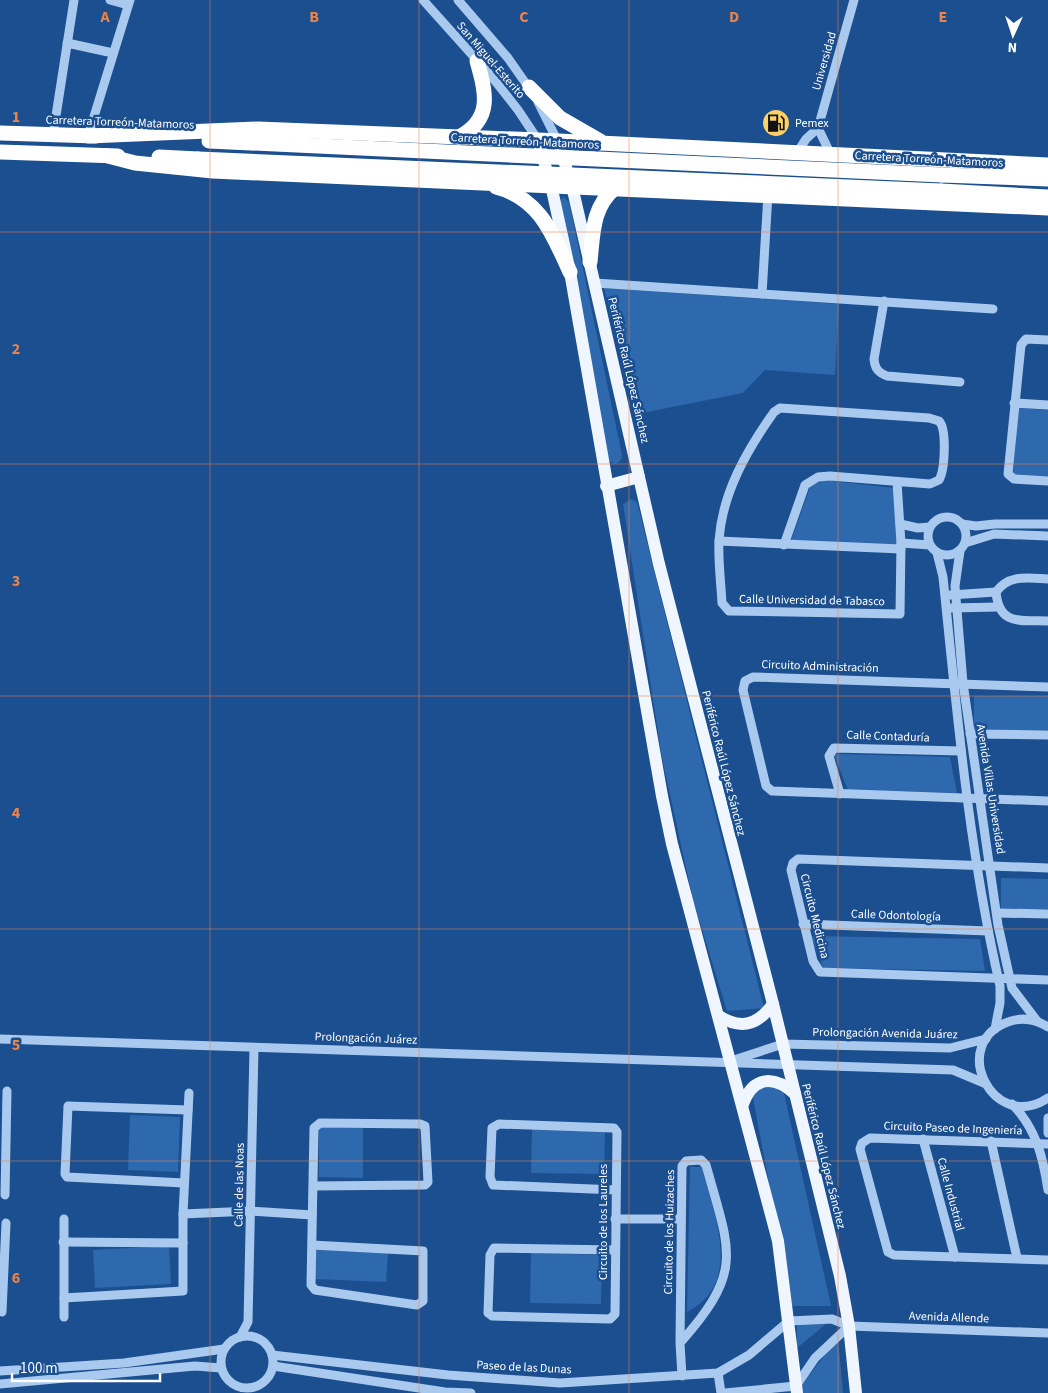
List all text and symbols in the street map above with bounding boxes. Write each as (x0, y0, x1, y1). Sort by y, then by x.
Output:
text: A (99, 6, 110, 28)
text: B (309, 6, 319, 28)
text: C (519, 6, 529, 28)
text: D (729, 6, 739, 28)
text: E (939, 6, 947, 28)
north arrow (988, 10, 1038, 60)
street label: San Miguel-Esterito (452, 18, 529, 102)
street label: Universidad (808, 30, 841, 92)
text: N (1007, 37, 1018, 57)
text: 1 (12, 106, 20, 128)
fuel station icon: Pemex (761, 108, 791, 138)
street label: Carretera Torreón-Matamoros (45, 111, 195, 134)
place label: Pemex (795, 115, 829, 132)
street label: Carretera Torreón-Matamoros (450, 129, 600, 154)
street label: Carretera Torreón-Matamoros (854, 147, 1004, 172)
street label: Periférico Raúl López Sánchez (603, 295, 654, 445)
text: 2 (12, 338, 20, 360)
text: 3 (12, 570, 20, 592)
street label: Calle Universidad de Tabasco (739, 591, 885, 610)
street label: Circuito Administración (761, 656, 879, 677)
street label: Periférico Raúl López Sánchez (697, 689, 750, 838)
street label: Avenida Villas Universidad (972, 723, 1009, 855)
street label: Calle Contaduría (846, 727, 930, 746)
text: 4 (12, 802, 21, 824)
street label: Circuito Medicina (796, 872, 833, 960)
street label: Calle Odontología (851, 905, 941, 926)
street label: Prolongación Avenida Juárez (812, 1024, 958, 1043)
street label: Prolongación Juárez (314, 1028, 418, 1049)
text: 5 (12, 1034, 20, 1056)
street label: Periférico Raúl López Sánchez (797, 1082, 850, 1231)
street label: Circuito Paseo de Ingeniería (883, 1118, 1023, 1139)
street label: Calle de las Noas (230, 1143, 249, 1227)
street label: Calle Industrial (933, 1156, 968, 1233)
street label: Circuito de los Laureles (595, 1164, 612, 1280)
street label: Circuito de los Huizaches (660, 1169, 679, 1295)
text: 6 (12, 1267, 20, 1289)
street label: Avenida Allende (909, 1308, 989, 1327)
scale bar (12, 1350, 160, 1382)
street label: Paseo de las Dunas (476, 1357, 572, 1378)
text: 100 m (20, 1358, 58, 1379)

